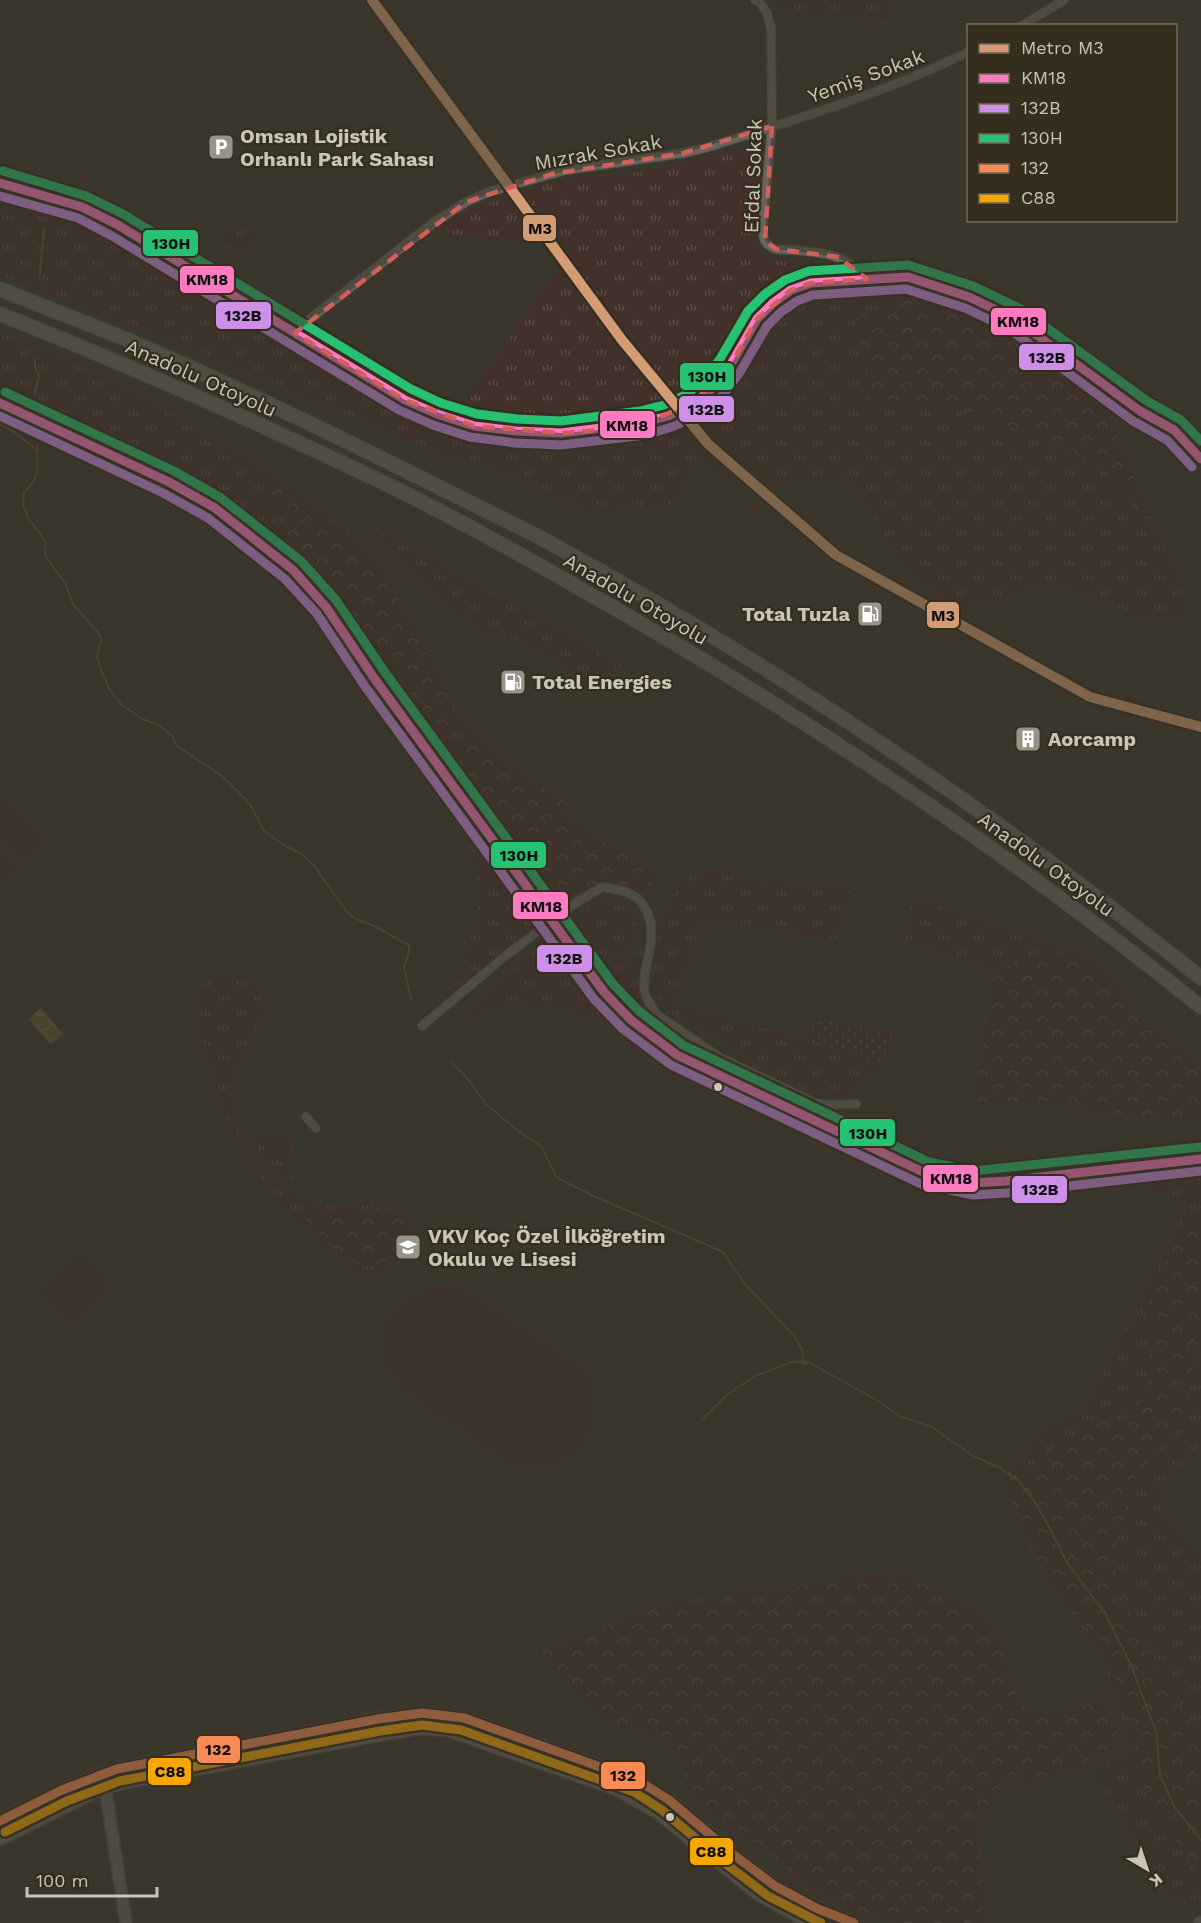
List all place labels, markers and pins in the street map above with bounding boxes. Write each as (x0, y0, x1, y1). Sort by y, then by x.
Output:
place label: Omsan Lojistik Orhanlı Park Sahası (240, 124, 434, 171)
parking icon: Omsan Lojistik Orhanlı Park Sahası (206, 132, 236, 162)
fuel station icon: Total Tuzla (855, 599, 885, 629)
place label: Total Tuzla (742, 602, 850, 626)
fuel station icon: Total Energies (498, 667, 528, 697)
place label: Total Energies (532, 670, 672, 694)
building icon: Aorcamp (1013, 724, 1043, 754)
place label: Aorcamp (1048, 727, 1136, 751)
unlabelled marker (712, 1081, 724, 1093)
place label: VKV Koç Özel İlköğretim Okulu ve Lisesi (428, 1224, 666, 1271)
school or university icon: VKV Koç Özel İlköğretim Okulu ve Lisesi (393, 1232, 423, 1262)
unlabelled marker (664, 1811, 676, 1823)

